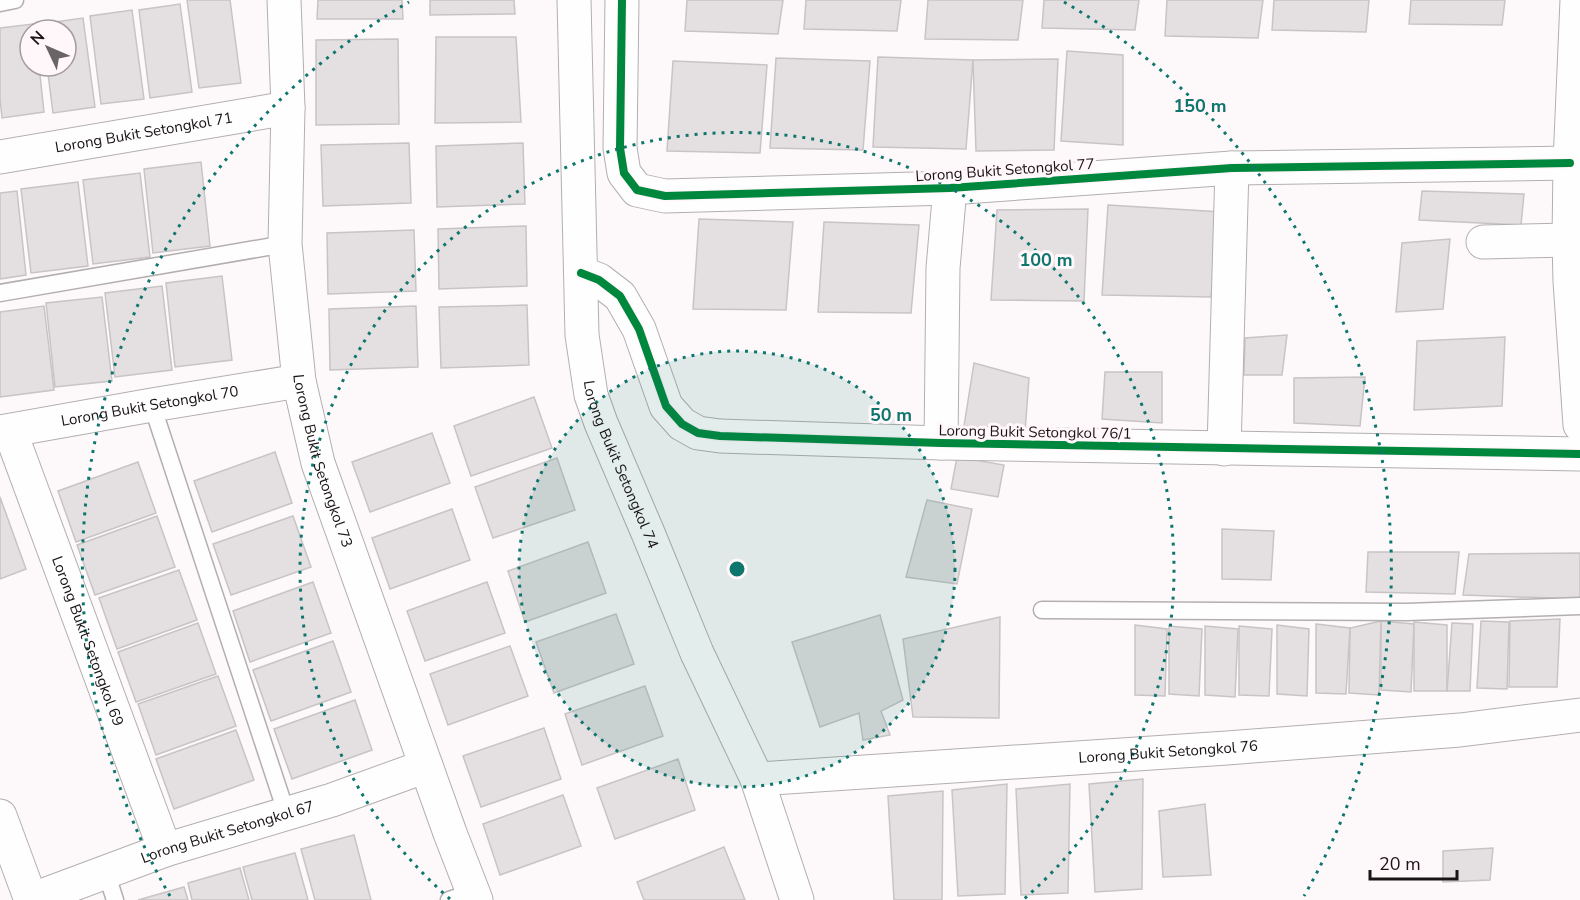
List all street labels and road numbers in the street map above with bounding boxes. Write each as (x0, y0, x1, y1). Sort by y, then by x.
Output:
street label: Lorong Bukit Setongkol 71 (54, 108, 234, 157)
street label: Lorong Bukit Setongkol 77 (915, 154, 1095, 186)
street label: Lorong Bukit Setongkol 73 (288, 373, 357, 550)
street label: Lorong Bukit Setongkol 74 (579, 379, 663, 551)
street label: Lorong Bukit Setongkol 70 (59, 381, 240, 431)
street label: Lorong Bukit Setongkol 76/1 (938, 420, 1132, 444)
street label: Lorong Bukit Setongkol 69 (47, 553, 128, 729)
street label: Lorong Bukit Setongkol 76 (1078, 736, 1259, 768)
street label: Lorong Bukit Setongkol 67 (138, 796, 316, 868)

